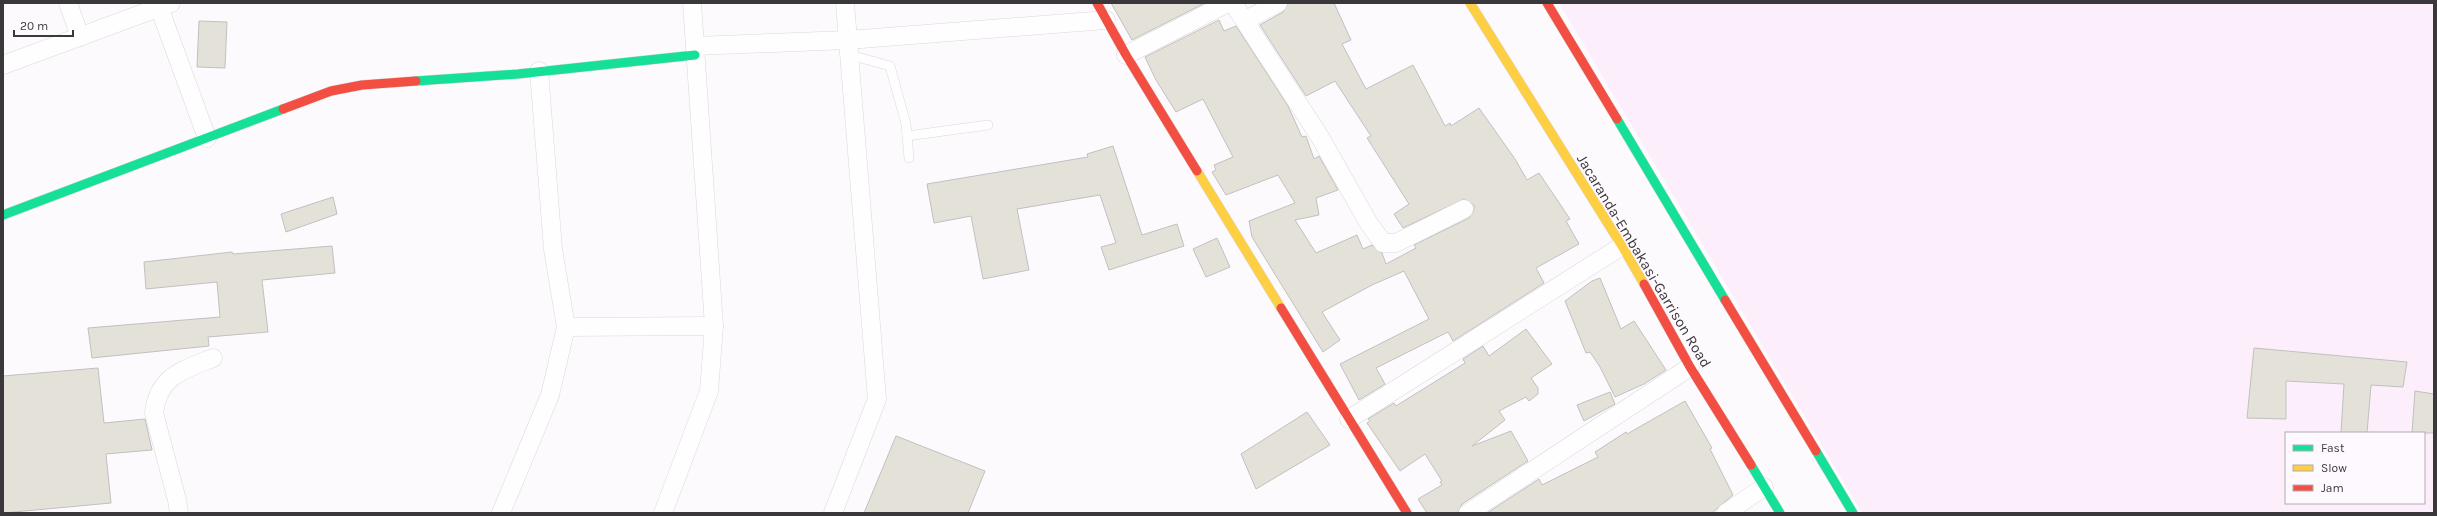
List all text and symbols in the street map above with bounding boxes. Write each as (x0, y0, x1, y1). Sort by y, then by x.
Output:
scale bar (14, 12, 73, 38)
text: 20 m (20, 19, 48, 33)
street label: Jacaranda-Embakasi-Garrison Road (1573, 151, 1715, 371)
legend (2285, 432, 2425, 504)
text: Fast (2321, 441, 2345, 455)
text: Slow (2321, 461, 2347, 475)
text: Jam (2321, 481, 2344, 495)

